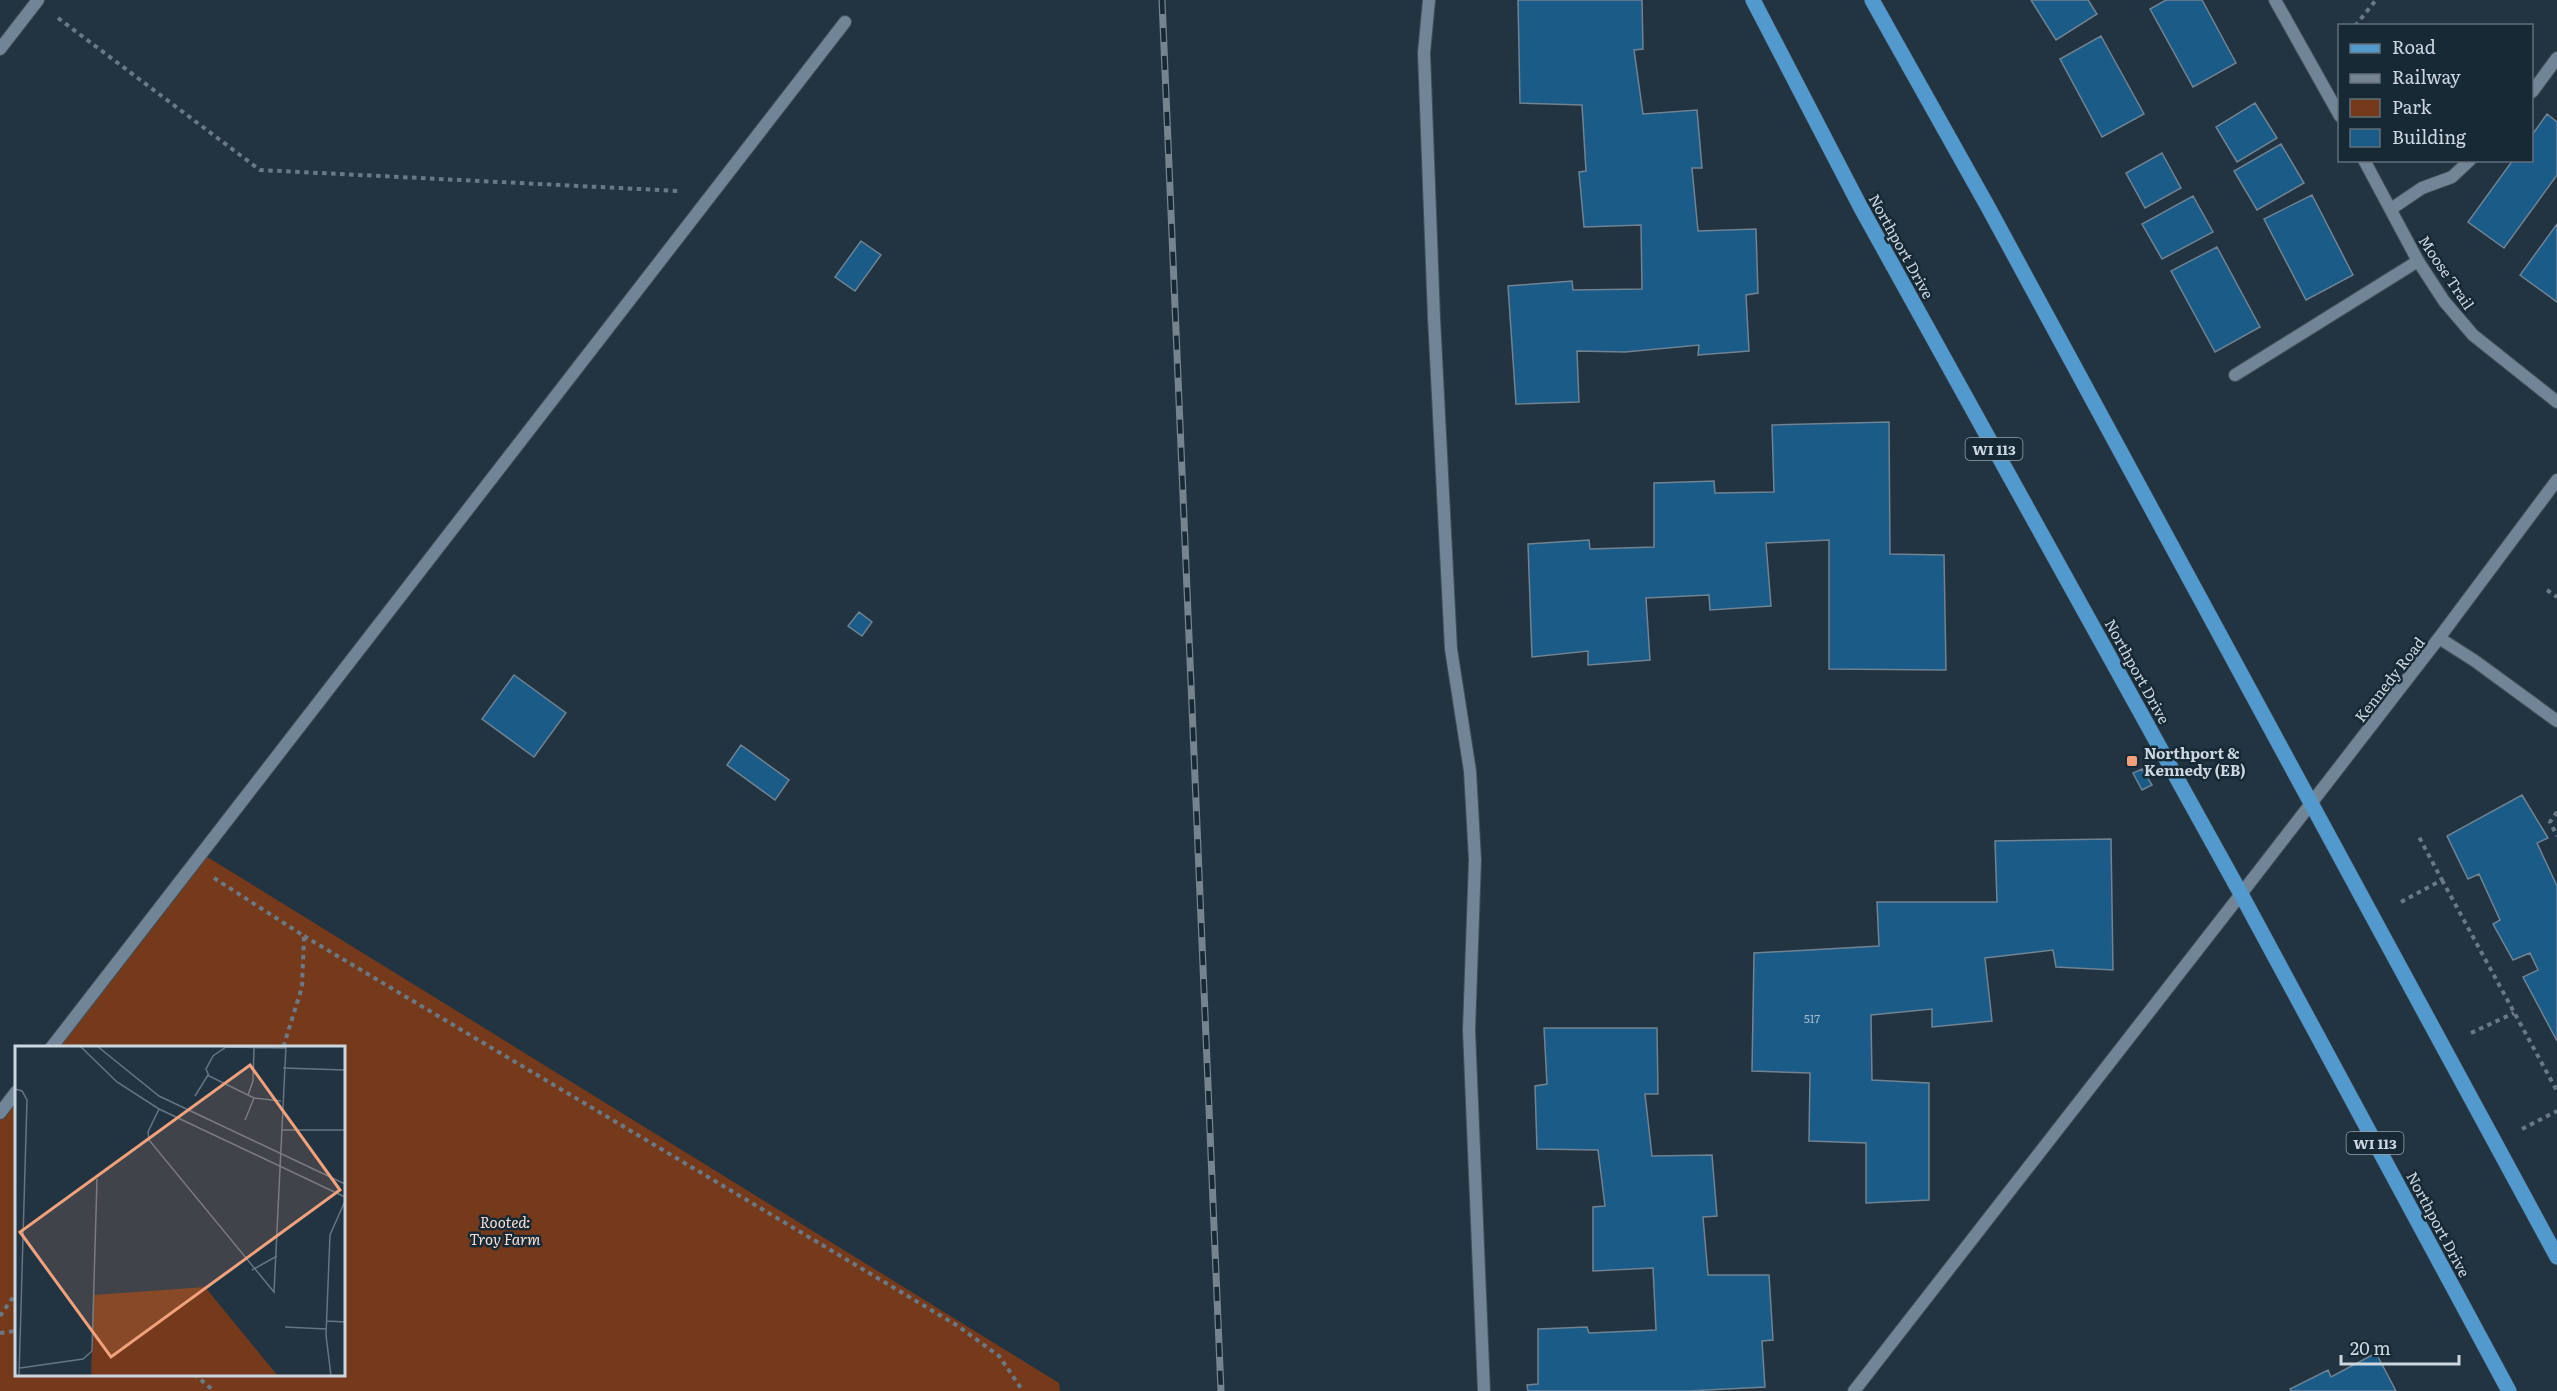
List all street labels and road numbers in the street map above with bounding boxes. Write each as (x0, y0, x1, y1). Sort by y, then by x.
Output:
street label: Northport Drive (1864, 189, 1940, 303)
street label: Moose Trail (2414, 230, 2480, 314)
road number: WI 113 (1966, 438, 2022, 460)
street label: Northport Drive (2100, 614, 2176, 728)
street label: Kennedy Road (2348, 631, 2430, 727)
road number: WI 113 (2346, 1132, 2404, 1154)
street label: Northport Drive (2401, 1167, 2477, 1281)

